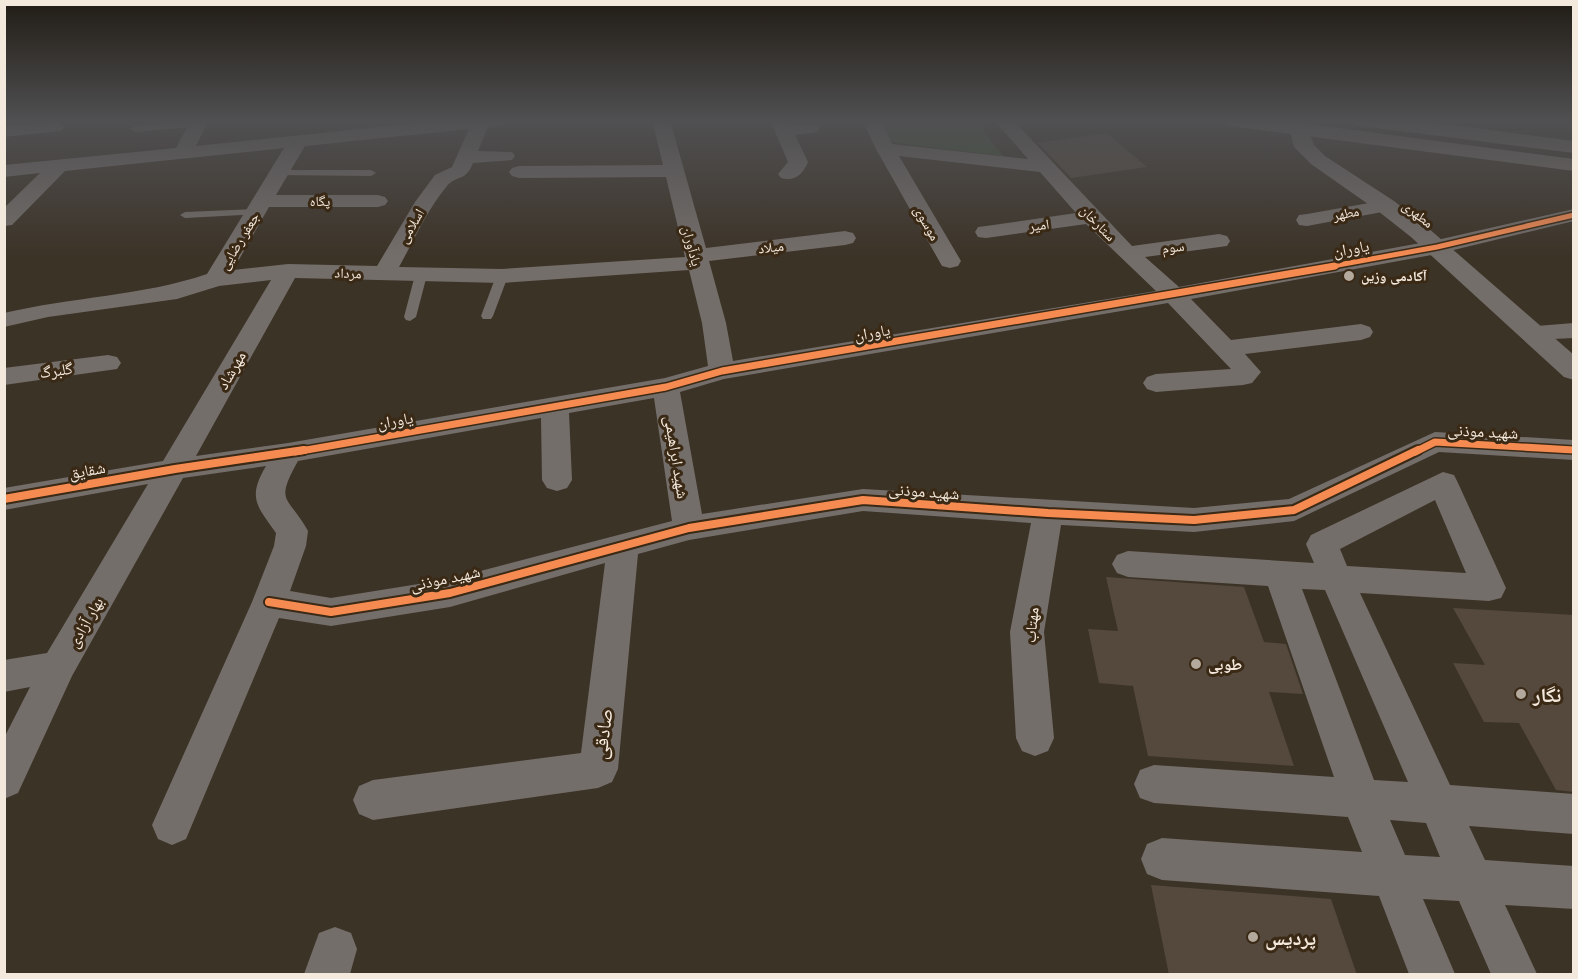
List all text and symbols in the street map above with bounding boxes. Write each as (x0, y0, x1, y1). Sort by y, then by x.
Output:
street label: پگاه (310, 192, 330, 210)
street label: مطهری (1399, 196, 1437, 232)
street label: ستارخان (1076, 201, 1120, 245)
street label: موسوی (910, 202, 944, 244)
street label: مطهر (1330, 202, 1361, 225)
street label: اسلامی (394, 205, 428, 247)
street label: جعفر رضایی (215, 209, 263, 273)
street label: امیر (1027, 215, 1050, 235)
street label: یادآوران (678, 224, 706, 268)
street label: یاوران (1331, 235, 1371, 262)
street label: میلاد (757, 236, 785, 258)
street label: سوم (1161, 237, 1186, 258)
street label: مرداد (334, 264, 362, 282)
place label: آکادمی وزین (1361, 267, 1427, 285)
marker: آکادمی وزین (1342, 269, 1356, 283)
street label: یاوران (852, 319, 892, 346)
street label: مهرشاد (212, 347, 250, 393)
street label: گلبرگ (38, 358, 74, 382)
street label: یاوران (375, 407, 415, 434)
street label: شهید ابراهیمی (660, 414, 693, 500)
street label: شهید موذنی (1447, 419, 1519, 444)
street label: شقایق (67, 457, 107, 484)
street label: شهید موذنی (888, 479, 960, 504)
street label: شهید موذنی (408, 561, 482, 596)
street label: بهار آزادی (63, 593, 108, 651)
street label: مهتاب (1019, 606, 1043, 644)
place label: طوبی (1208, 654, 1242, 674)
marker: طوبی (1189, 657, 1203, 671)
place label: نگار (1532, 682, 1561, 707)
marker: نگار (1514, 687, 1528, 701)
street label: صادقی (586, 707, 618, 761)
place label: پردیس (1265, 925, 1316, 951)
marker: پردیس (1246, 930, 1260, 944)

